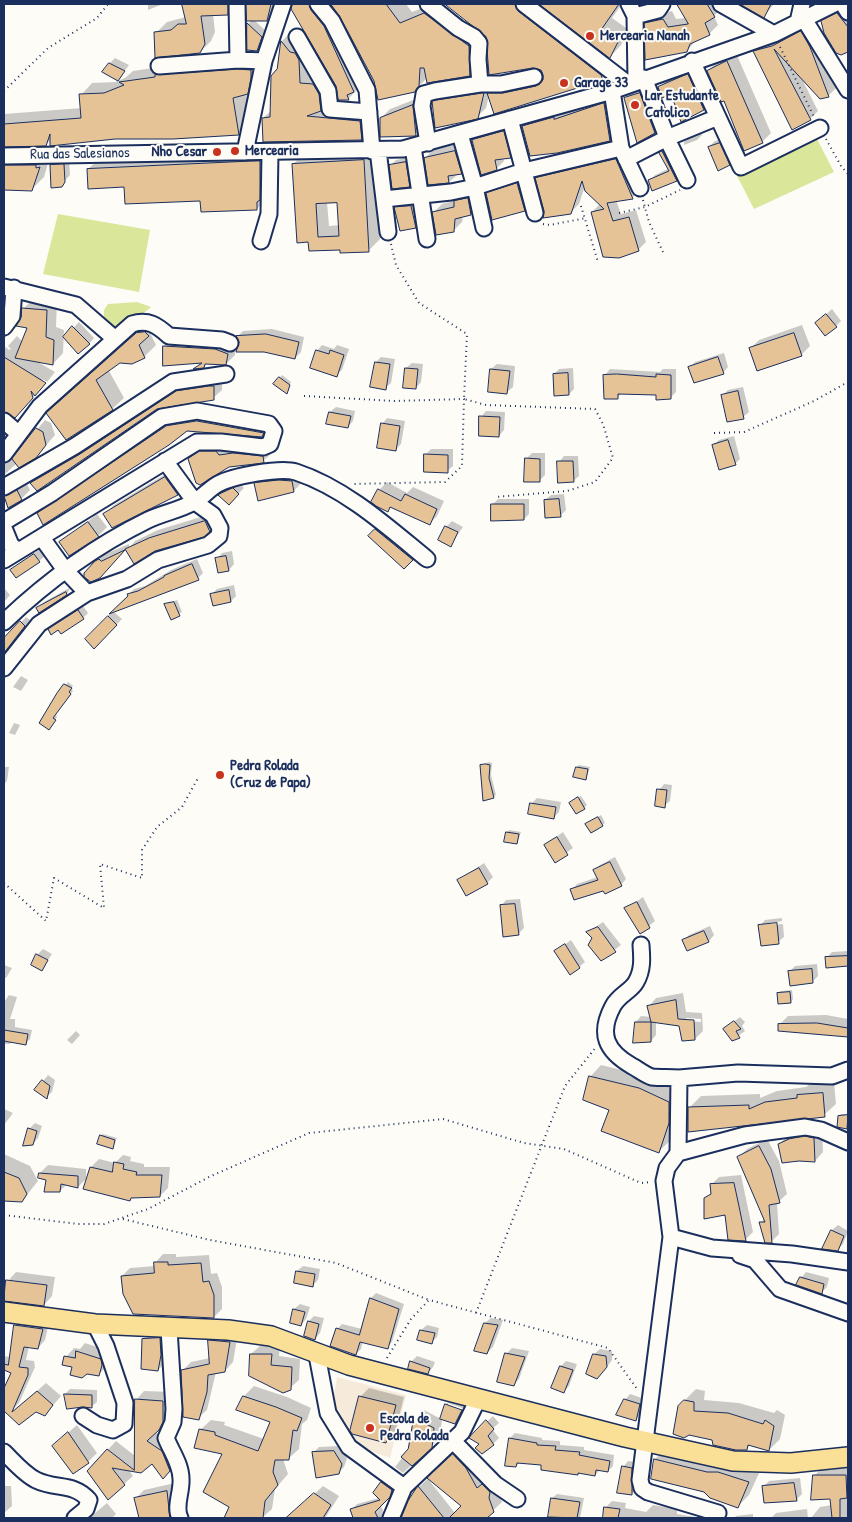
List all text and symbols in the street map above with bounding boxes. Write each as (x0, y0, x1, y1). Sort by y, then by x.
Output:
place label: Mercearia Nanah (600, 27, 690, 45)
marker: Mercearia Nanah (584, 30, 596, 42)
place label: Garage 33 (574, 74, 628, 92)
marker: Garage 33 (558, 77, 570, 89)
place label: Lar Estudante Catolico (645, 87, 719, 122)
marker: Lar Estudante Catolico (629, 99, 641, 111)
place label: Mercearia (245, 142, 298, 160)
place label: Nho Cesar (152, 143, 207, 161)
street label: Rua das Salesianos (30, 144, 130, 164)
marker: Mercearia (229, 145, 241, 157)
marker: Nho Cesar (211, 146, 223, 158)
place label: Pedra Rolada (Cruz de Papa) (230, 757, 311, 792)
marker: Pedra Rolada (Cruz de Papa) (214, 769, 226, 781)
place label: Escola de Pedra Rolada (380, 1410, 449, 1445)
marker: Escola de Pedra Rolada (364, 1422, 376, 1434)

